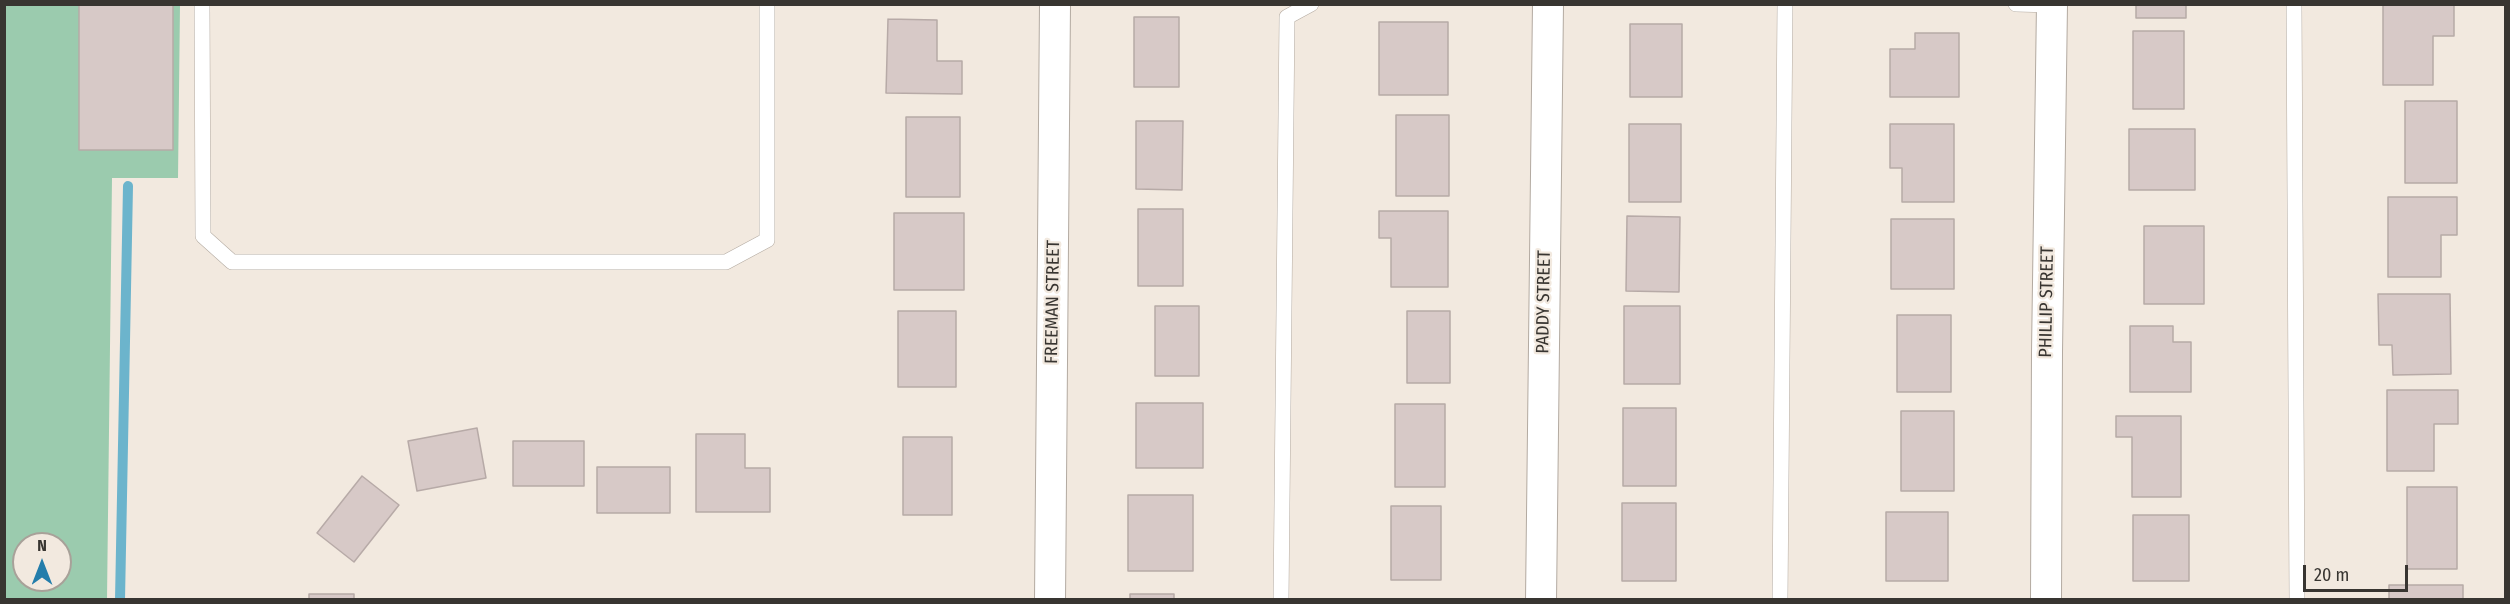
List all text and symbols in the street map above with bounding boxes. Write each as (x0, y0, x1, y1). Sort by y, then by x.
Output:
street label: FREEMAN STREET (1041, 240, 1065, 364)
street label: PHILLIP STREET (2035, 246, 2059, 358)
street label: PADDY STREET (1532, 250, 1556, 354)
north arrow (12, 532, 72, 592)
text: N (37, 536, 47, 555)
scale bar (2306, 553, 2411, 591)
text: 20 m (2314, 564, 2349, 586)

